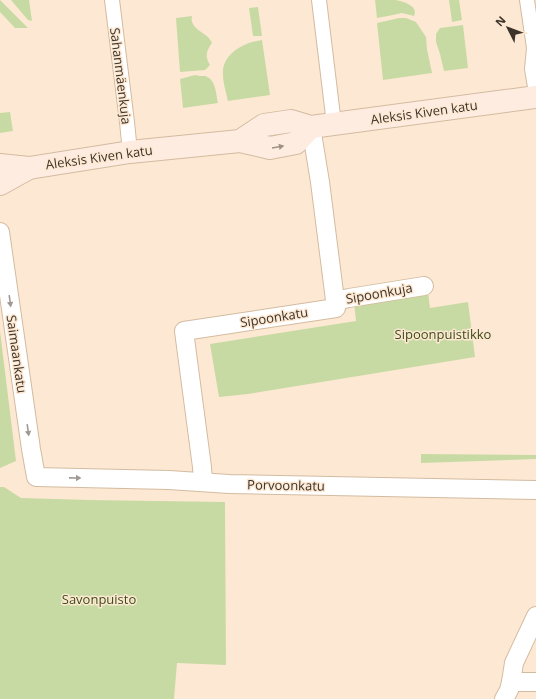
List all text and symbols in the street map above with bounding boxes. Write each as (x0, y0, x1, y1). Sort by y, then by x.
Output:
north arrow (488, 8, 528, 48)
text: N (492, 13, 509, 29)
street label: Sahanmäenkuja (106, 27, 136, 125)
street label: Aleksis Kiven katu (369, 96, 479, 128)
street label: Aleksis Kiven katu (44, 141, 154, 173)
one-way arrow (272, 144, 284, 150)
street label: Sipoonkuja (344, 278, 414, 308)
one-way arrow (7, 295, 13, 307)
street label: Sipoonkatu (239, 303, 309, 331)
street label: Saimaankatu (3, 314, 31, 394)
park label: Sipoonpuistikko (395, 325, 492, 343)
one-way arrow (25, 424, 31, 436)
one-way arrow (69, 475, 82, 481)
street label: Porvoonkatu (247, 475, 325, 495)
park label: Savonpuisto (62, 590, 136, 608)

